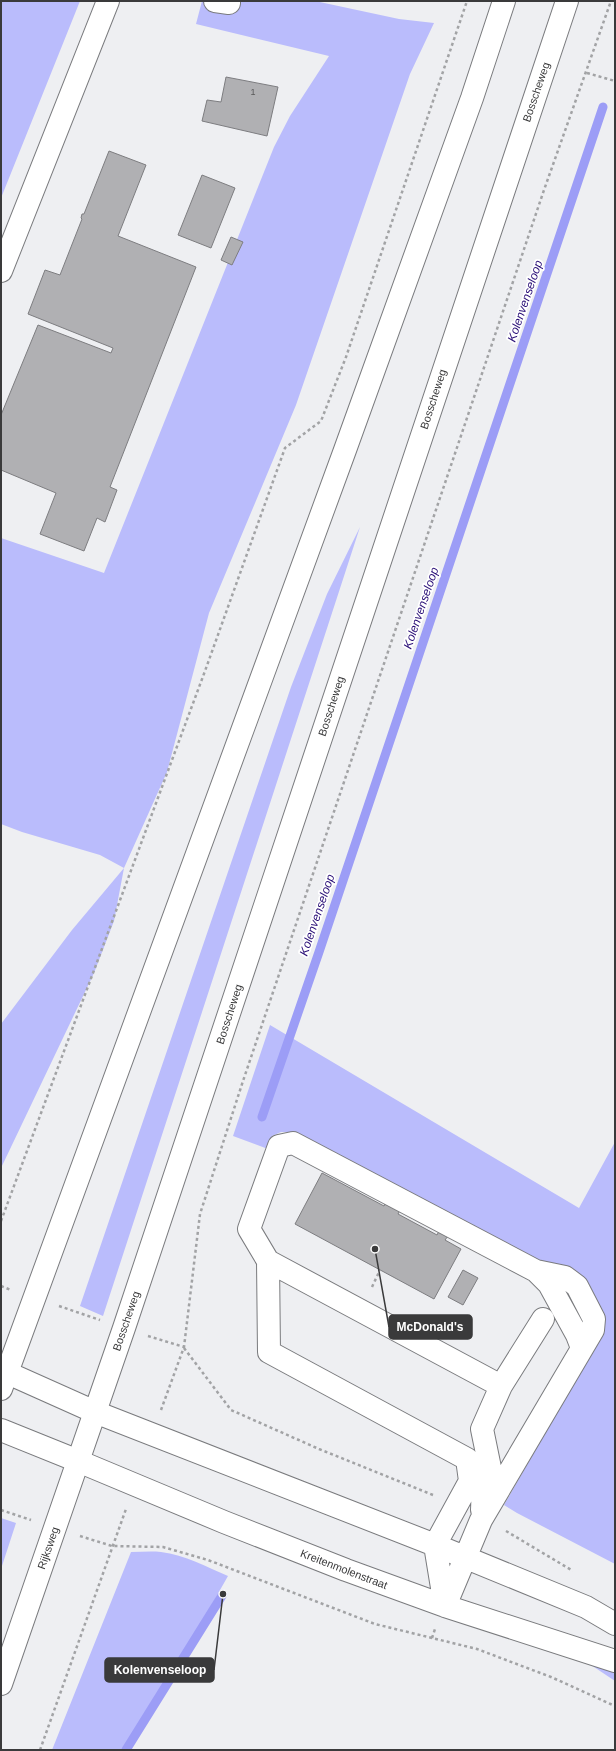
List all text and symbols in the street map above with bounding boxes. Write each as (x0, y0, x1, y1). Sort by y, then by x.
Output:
street label: Bosscheweg (520, 61, 552, 123)
house number: 1 (250, 87, 256, 97)
water label: Kolenvenseloop (504, 258, 546, 344)
street label: Bosscheweg (418, 367, 448, 431)
water label: Kolenvenseloop (400, 565, 442, 651)
street label: Bosscheweg (316, 674, 346, 738)
water label: Kolenvenseloop (296, 872, 338, 958)
street label: Bosscheweg (214, 982, 244, 1046)
street label: Bosscheweg (110, 1290, 142, 1352)
callout: McDonald's (389, 1315, 472, 1339)
text: McDonald's (397, 1320, 464, 1334)
street label: Rijksweg (35, 1525, 61, 1571)
street label: Kreitenmolenstraat (299, 1547, 389, 1591)
callout: Kolenvenseloop (105, 1658, 214, 1682)
text: Kolenvenseloop (114, 1663, 206, 1677)

